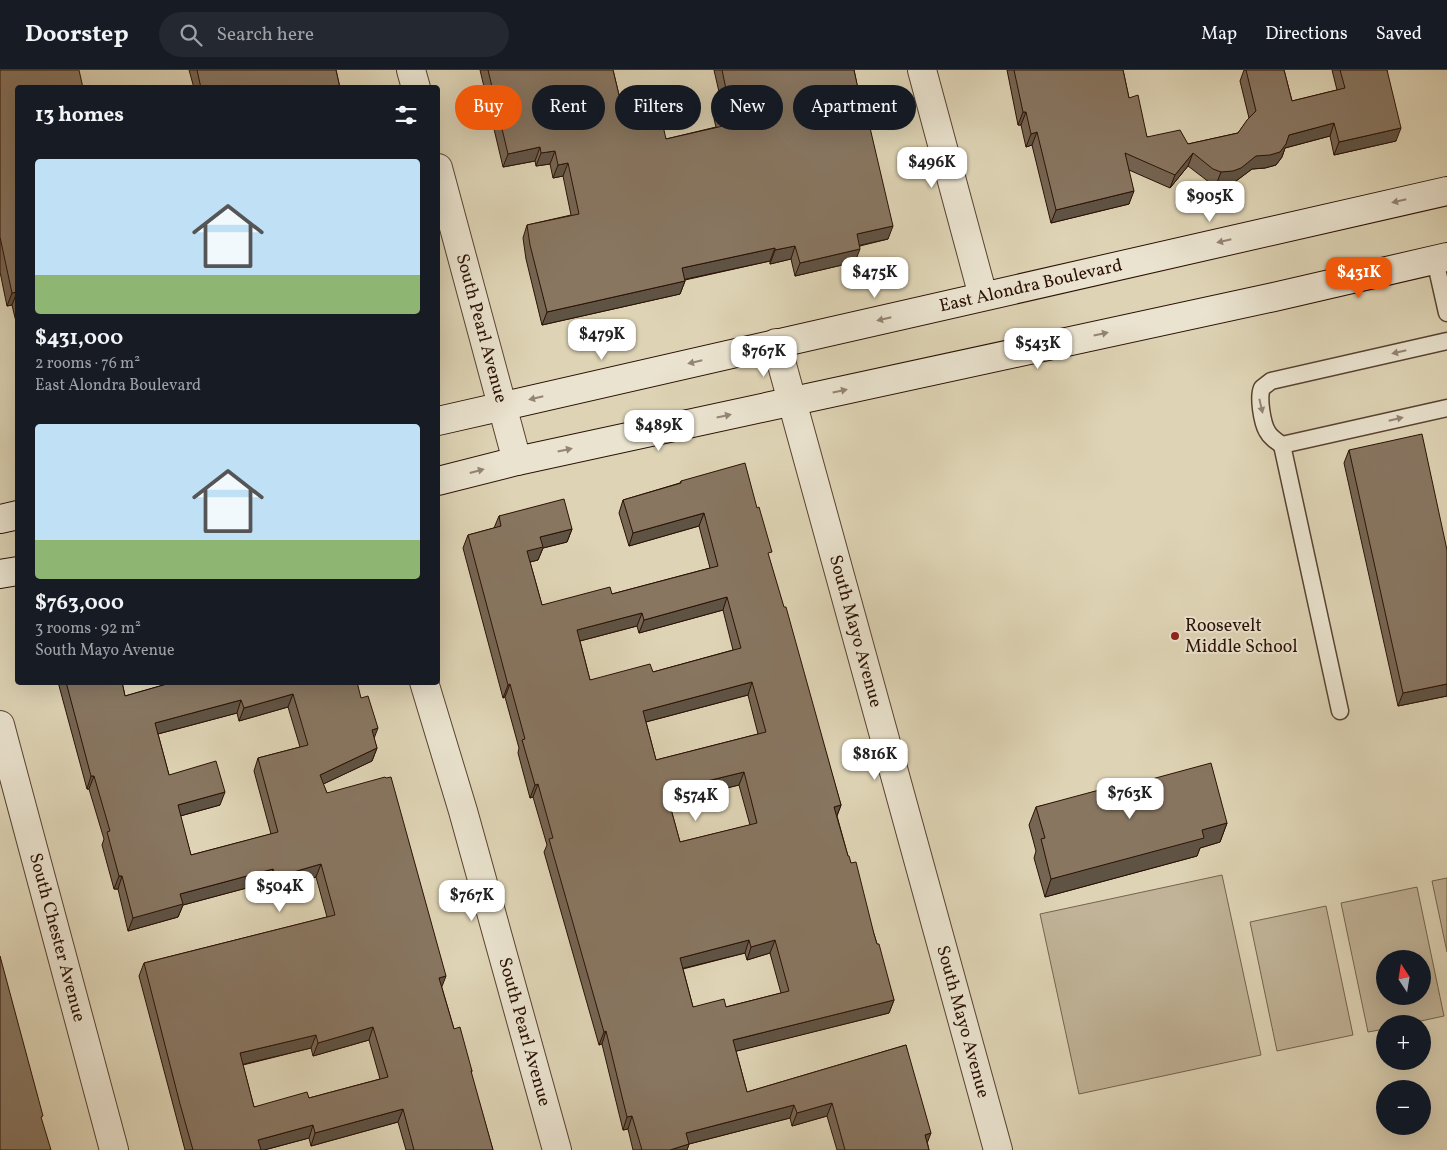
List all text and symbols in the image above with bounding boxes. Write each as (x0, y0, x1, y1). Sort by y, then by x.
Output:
search box (159, 12, 509, 57)
text: Doorstep (25, 18, 129, 52)
icon: search (177, 21, 205, 49)
text: Search here (217, 22, 314, 48)
text: Map (1201, 22, 1237, 47)
text: Directions (1265, 22, 1348, 47)
text: Saved (1376, 22, 1422, 47)
chip: Buy (455, 85, 522, 130)
chip: Rent (532, 85, 605, 130)
chip: Filters (615, 85, 701, 130)
chip: New (711, 85, 783, 130)
chip: Apartment (793, 85, 916, 130)
text: 13 homes (35, 101, 124, 130)
icon: filters (392, 101, 420, 129)
pin: $496K (897, 146, 967, 189)
text: $496K (908, 152, 956, 174)
pin: $905K (1175, 180, 1245, 223)
text: $905K (1187, 186, 1233, 208)
icon: home (183, 191, 273, 281)
one-way arrow (1392, 197, 1407, 205)
one-way arrow (1216, 237, 1231, 245)
street label: South Pearl Avenue (449, 251, 513, 406)
street label: East Alondra Boulevard (937, 253, 1125, 319)
pin: $475K (840, 256, 910, 299)
pin: $431K (1324, 256, 1394, 299)
text: $475K (852, 262, 898, 284)
text: $431K (1337, 262, 1381, 284)
one-way arrow (876, 315, 891, 323)
pin: $479K (567, 318, 637, 361)
text: $431,000 (35, 324, 123, 353)
text: $479K (579, 324, 625, 346)
pin: $543K (1003, 328, 1073, 370)
one-way arrow (1094, 330, 1109, 338)
text: $543K (1015, 333, 1061, 355)
pin: $767K (729, 336, 799, 378)
text: $767K (742, 341, 786, 363)
one-way arrow (1392, 348, 1407, 356)
text: 2 rooms · 76 m² (35, 353, 140, 375)
one-way arrow (687, 358, 702, 366)
text: East Alondra Boulevard (35, 375, 201, 397)
one-way arrow (832, 387, 847, 395)
one-way arrow (529, 394, 544, 402)
one-way arrow (1257, 399, 1265, 414)
pin: $489K (624, 410, 694, 452)
one-way arrow (716, 412, 731, 420)
text: $489K (635, 415, 683, 437)
one-way arrow (1388, 415, 1403, 423)
one-way arrow (557, 446, 573, 454)
icon: home (183, 456, 273, 546)
one-way arrow (470, 467, 485, 475)
street label: South Mayo Avenue (822, 552, 888, 710)
text: $763,000 (35, 589, 124, 618)
place label: Roosevelt Middle School (1185, 614, 1298, 660)
text: 3 rooms · 92 m² (35, 618, 141, 640)
marker: Roosevelt Middle School (1169, 630, 1181, 642)
text: South Mayo Avenue (35, 640, 175, 662)
pin: $816K (840, 738, 910, 781)
text: $816K (853, 744, 897, 766)
pin: $763K (1095, 778, 1165, 820)
pin: $574K (661, 780, 731, 822)
text: $763K (1108, 783, 1152, 805)
text: $574K (674, 785, 718, 807)
street label: South Chester Avenue (22, 850, 92, 1025)
pin: $504K (245, 870, 315, 913)
text: $504K (256, 876, 304, 898)
pin: $767K (437, 880, 507, 922)
text: $767K (450, 885, 494, 907)
street label: South Mayo Avenue (930, 943, 996, 1101)
north arrow (1376, 950, 1431, 1005)
map controls (1376, 950, 1431, 1135)
street label: South Pearl Avenue (492, 955, 557, 1109)
button: + (1376, 1015, 1431, 1070)
button: − (1376, 1080, 1431, 1135)

